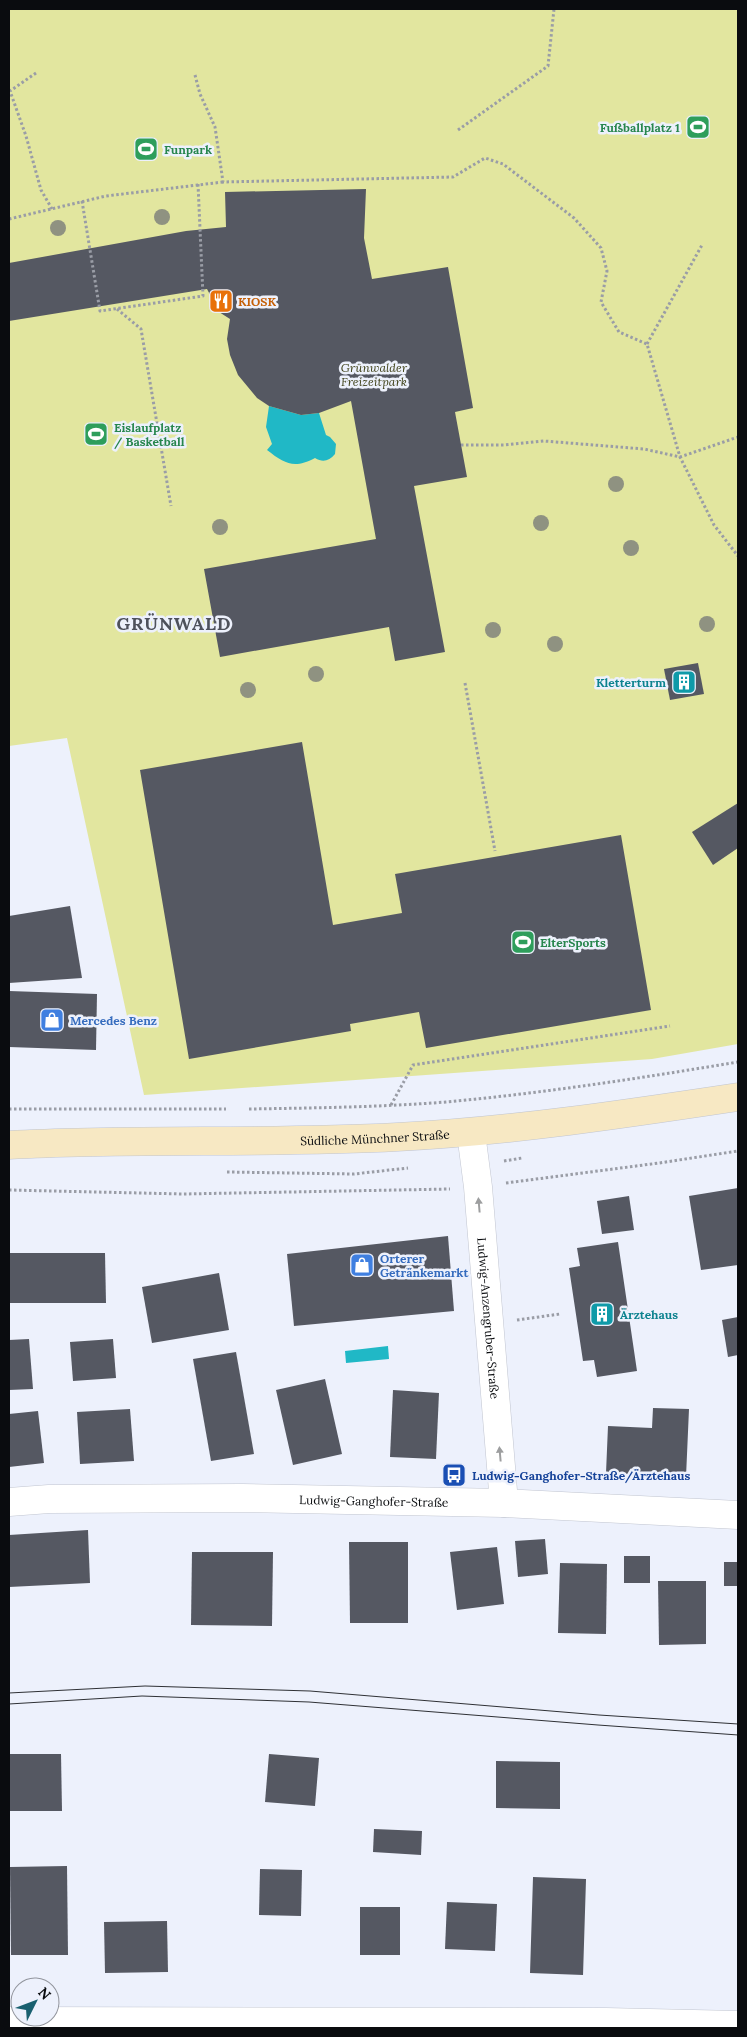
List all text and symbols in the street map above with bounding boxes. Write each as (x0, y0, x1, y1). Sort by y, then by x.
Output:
sports icon: Fußballplatz 1 (685, 114, 711, 140)
place label: Fußballplatz 1 (600, 120, 680, 135)
sports icon: Funpark (133, 136, 159, 162)
place label: Funpark (164, 142, 212, 157)
restaurant icon: KIOSK (208, 288, 234, 314)
place label: KIOSK (238, 294, 276, 309)
park label: Grünwalder Freizeitpark (341, 360, 408, 389)
place label: Eislaufplatz / Basketball (114, 420, 185, 450)
sports icon: Eislaufplatz / Basketball (83, 421, 109, 447)
district label: GRÜNWALD (117, 612, 231, 635)
building icon: Kletterturm (671, 669, 697, 695)
place label: Kletterturm (596, 675, 666, 690)
sports icon: ElterSports (510, 929, 536, 955)
place label: ElterSports (540, 935, 606, 950)
shop icon: Mercedes Benz (39, 1007, 65, 1033)
place label: Mercedes Benz (70, 1013, 157, 1028)
street label: Südliche Münchner Straße (300, 1126, 451, 1148)
one-way arrow (475, 1197, 483, 1213)
street label: Ludwig-Anzengruber-Straße (475, 1237, 503, 1400)
place label: Orterer Getränkemarkt (380, 1251, 469, 1280)
shop icon: Orterer Getränkemarkt (349, 1252, 375, 1278)
building icon: Ärztehaus (589, 1301, 615, 1327)
place label: Ärztehaus (620, 1307, 678, 1322)
one-way arrow (496, 1446, 504, 1462)
bus stop icon: Ludwig-Ganghofer-Straße/Ärztehaus (441, 1462, 467, 1488)
place label: Ludwig-Ganghofer-Straße/Ärztehaus (472, 1468, 691, 1484)
street label: Ludwig-Ganghofer-Straße (299, 1492, 449, 1509)
north arrow (10, 1977, 60, 2027)
text: N (34, 1983, 55, 2003)

